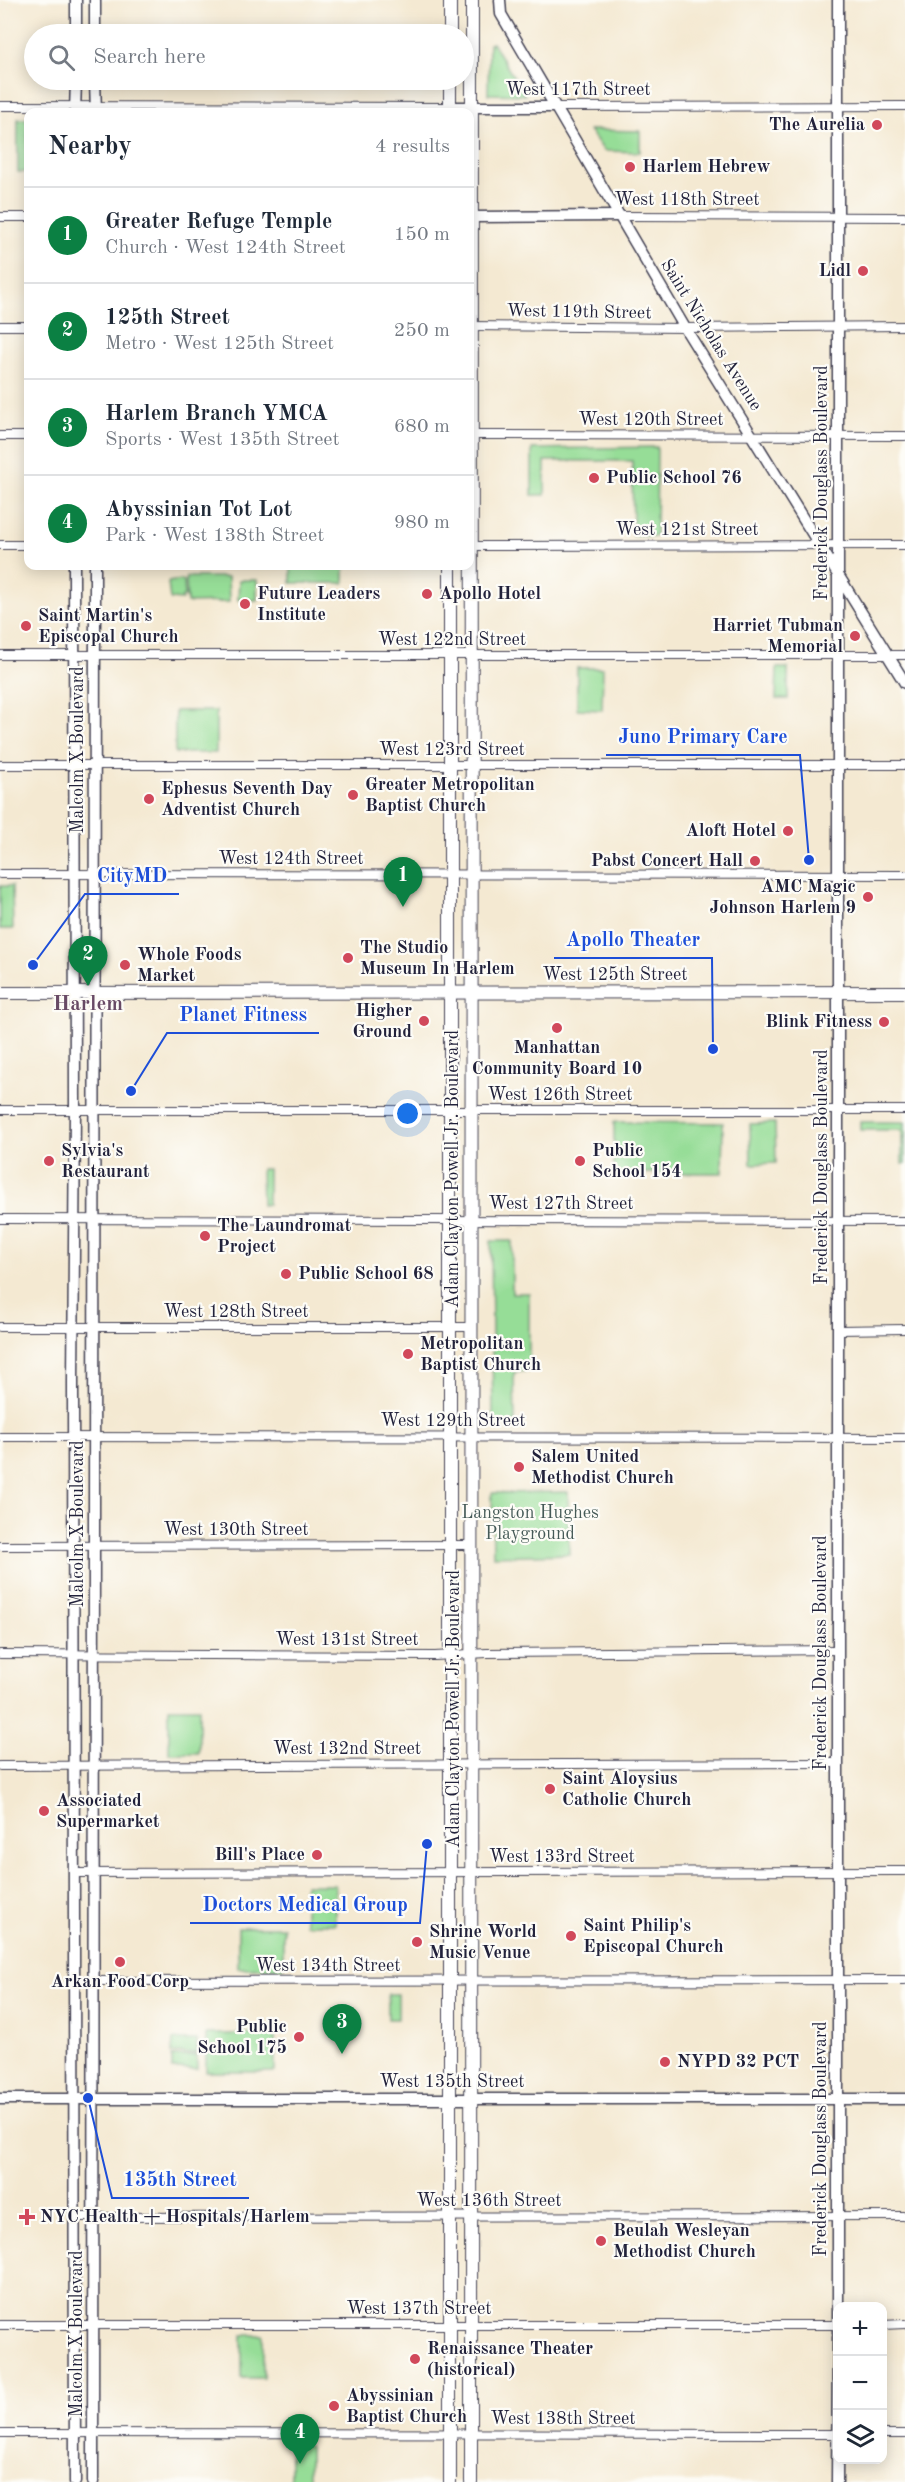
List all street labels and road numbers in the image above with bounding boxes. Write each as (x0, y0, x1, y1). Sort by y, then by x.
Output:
street label: West 117th Street (505, 81, 651, 99)
street label: West 118th Street (614, 191, 760, 209)
street label: Saint Nicholas Avenue (657, 256, 765, 414)
street label: West 119th Street (506, 302, 652, 322)
street label: Frederick Douglass Boulevard (813, 365, 831, 601)
street label: West 120th Street (578, 411, 724, 429)
street label: West 121st Street (615, 521, 759, 539)
street label: West 122nd Street (378, 631, 526, 649)
street label: Malcolm X Boulevard (69, 666, 87, 834)
street label: West 123rd Street (379, 741, 525, 759)
street label: West 124th Street (218, 850, 364, 868)
street label: West 125th Street (542, 966, 688, 984)
street label: Adam Clayton Powell Jr. Boulevard (444, 1030, 462, 1308)
street label: Frederick Douglass Boulevard (813, 1049, 831, 1285)
street label: West 126th Street (487, 1086, 633, 1104)
street label: West 127th Street (488, 1195, 634, 1213)
street label: West 128th Street (163, 1303, 309, 1321)
street label: West 129th Street (380, 1412, 526, 1430)
street label: Malcolm X Boulevard (69, 1440, 87, 1608)
street label: West 130th Street (163, 1521, 309, 1539)
street label: Frederick Douglass Boulevard (812, 1535, 830, 1771)
street label: Adam Clayton Powell Jr. Boulevard (445, 1570, 463, 1848)
street label: West 131st Street (275, 1631, 419, 1649)
street label: West 132nd Street (273, 1740, 421, 1758)
street label: West 133rd Street (489, 1848, 635, 1866)
street label: West 134th Street (255, 1957, 401, 1975)
street label: Frederick Douglass Boulevard (812, 2021, 830, 2257)
street label: West 135th Street (379, 2073, 525, 2091)
street label: West 136th Street (416, 2192, 562, 2210)
street label: Malcolm X Boulevard (68, 2250, 86, 2418)
street label: West 137th Street (346, 2300, 492, 2318)
street label: West 138th Street (490, 2410, 636, 2428)

